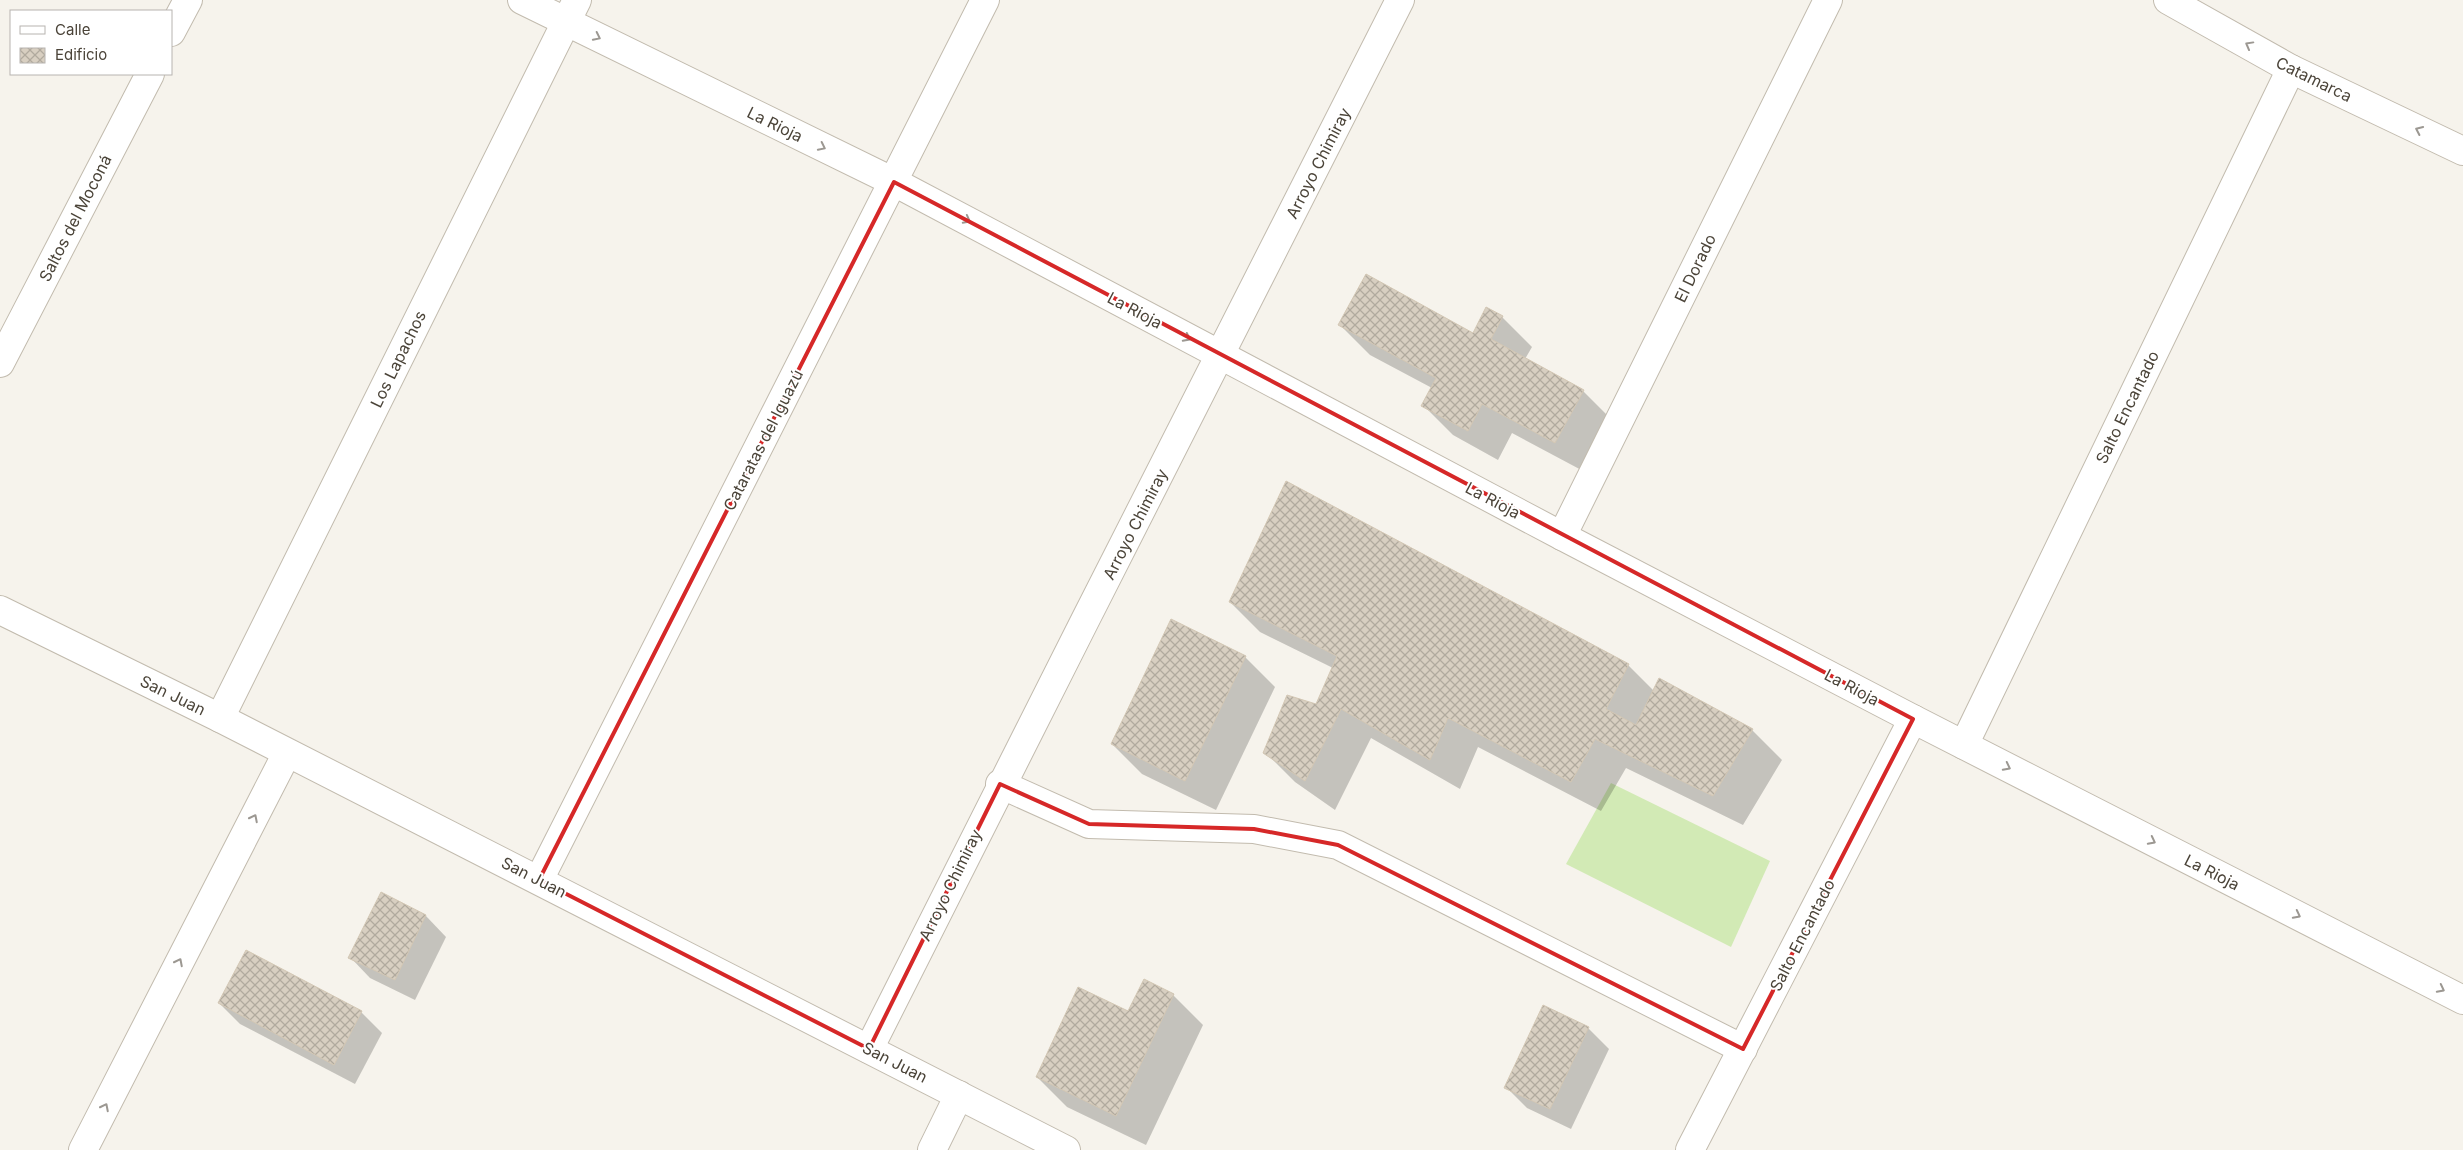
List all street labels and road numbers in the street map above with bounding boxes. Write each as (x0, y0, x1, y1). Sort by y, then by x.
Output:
street label: Catamarca (2273, 52, 2355, 106)
street label: La Rioja (744, 102, 806, 146)
street label: Arroyo Chimiray (1281, 104, 1355, 222)
street label: Saltos del Moconá (34, 151, 116, 285)
street label: El Dorado (1670, 231, 1720, 305)
street label: La Rioja (1104, 287, 1166, 333)
street label: Los Lapachos (366, 307, 430, 411)
street label: Salto Encantado (2091, 347, 2163, 467)
street label: Cataratas del Iguazú (719, 366, 807, 514)
street label: Arroyo Chimiray (1098, 465, 1172, 583)
street label: La Rioja (1462, 477, 1524, 523)
street label: La Rioja (1821, 664, 1883, 710)
street label: San Juan (137, 671, 209, 719)
street label: Arroyo Chimiray (914, 826, 986, 944)
street label: La Rioja (2181, 850, 2243, 894)
street label: San Juan (498, 852, 570, 902)
street label: Salto Encantado (1765, 876, 1839, 994)
street label: San Juan (859, 1037, 931, 1087)

